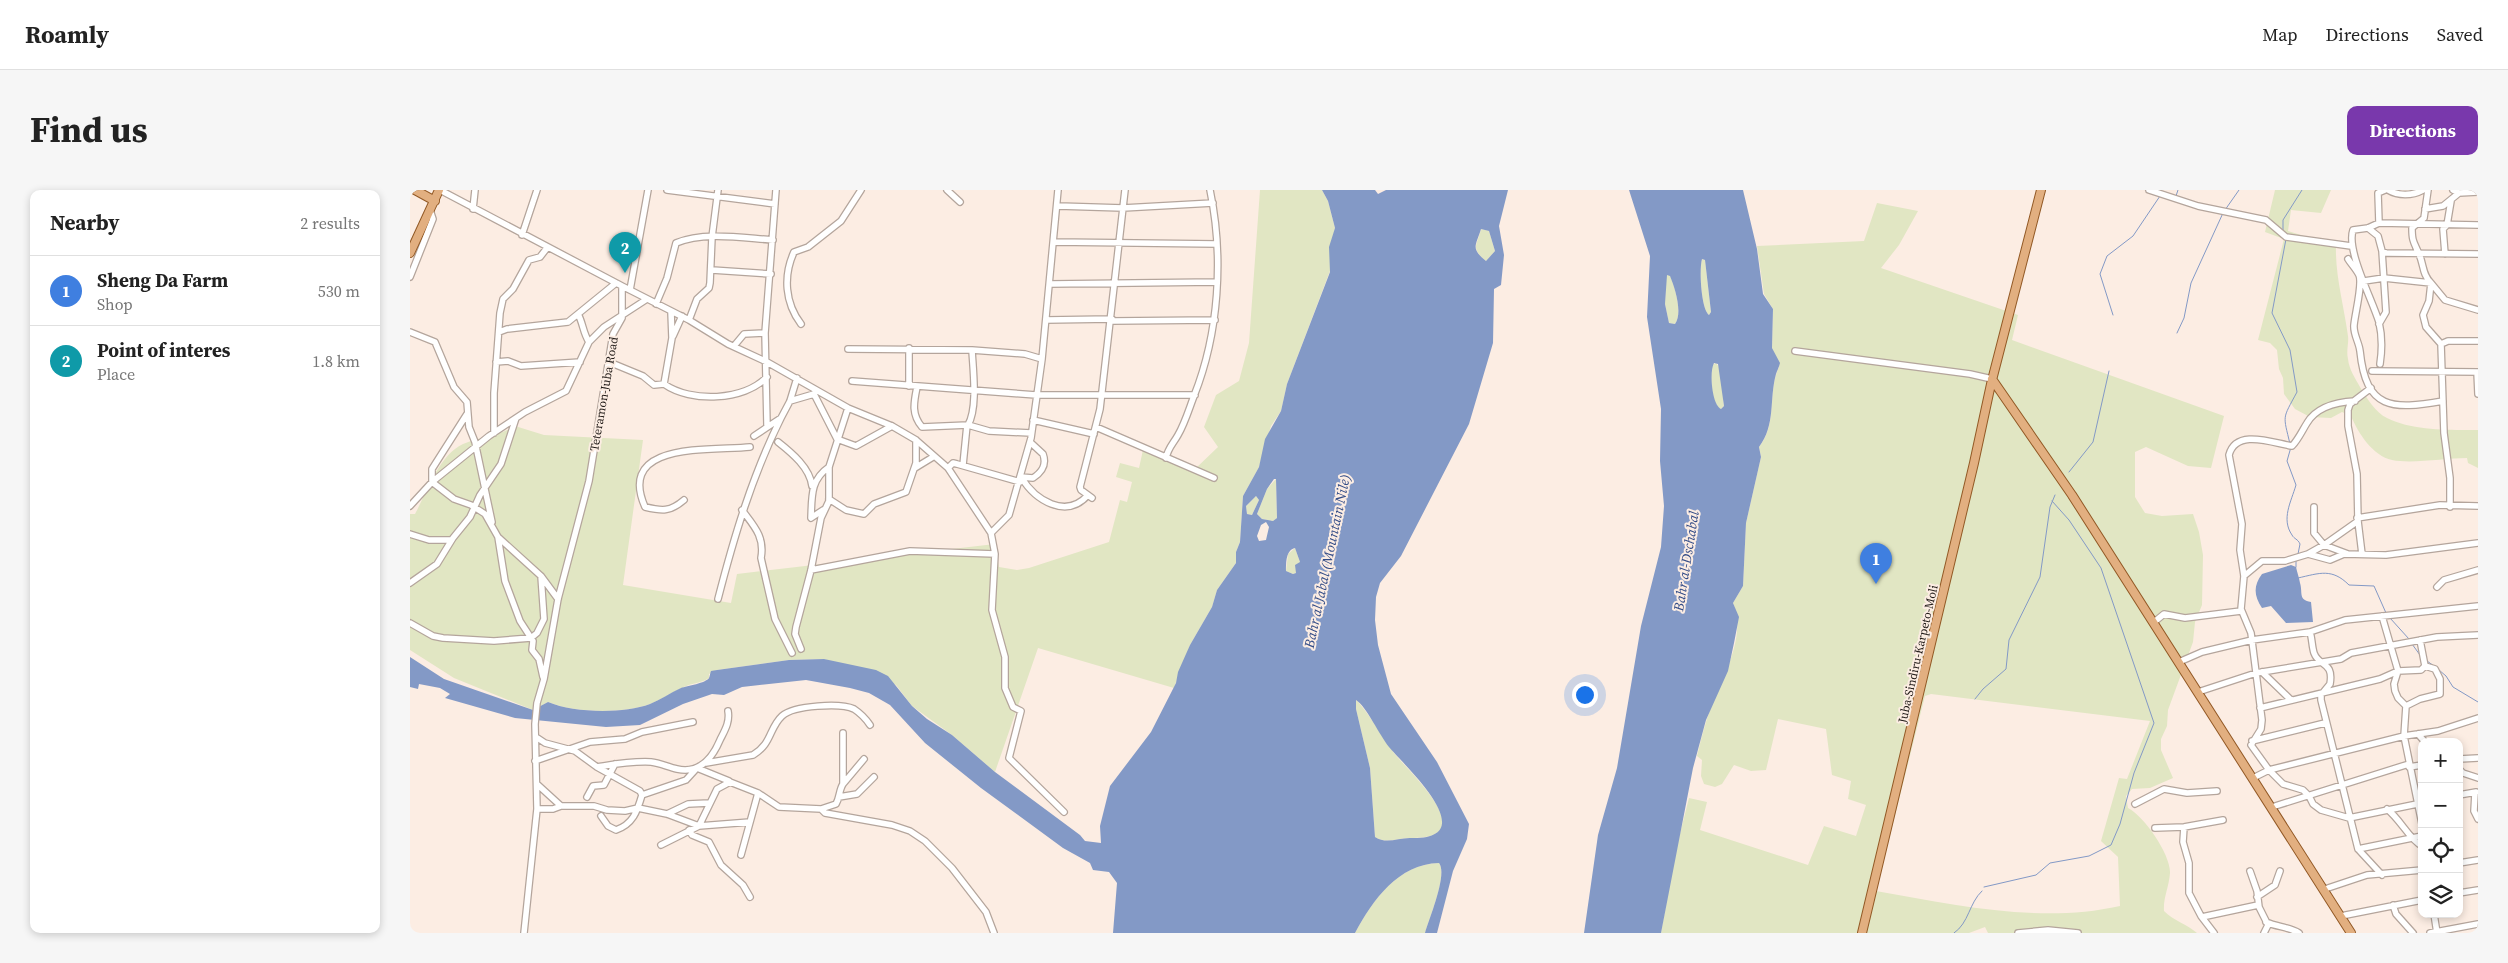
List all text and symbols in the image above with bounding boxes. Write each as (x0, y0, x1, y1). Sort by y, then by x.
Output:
text: Roamly (25, 18, 109, 51)
text: Map (2262, 22, 2298, 47)
text: Directions (2326, 22, 2409, 47)
text: Saved (2437, 22, 2483, 47)
text: Find us (30, 106, 148, 154)
button: Directions (2347, 106, 2478, 155)
text: Nearby (50, 208, 120, 237)
text: 2 results (300, 212, 360, 234)
pin: 2 (609, 232, 641, 273)
text: Sheng Da Farm (97, 267, 228, 293)
text: 1 (62, 280, 70, 302)
text: 530 m (318, 280, 360, 302)
text: Shop (97, 293, 133, 315)
street label: Teteramon-Juba Road (586, 335, 622, 452)
text: Point of interes (97, 337, 230, 363)
text: 2 (62, 350, 70, 372)
text: 1.8 km (312, 350, 360, 372)
text: Place (97, 363, 135, 385)
water label: Bahr al Jabal (Mountain Nile) (1299, 472, 1355, 651)
water label: Bahr al-Dschabal (1668, 509, 1704, 614)
pin: 1 (1860, 543, 1892, 584)
street label: Juba-Sindiru-Karpeto-Moli (1894, 583, 1942, 726)
your location (1572, 682, 1598, 708)
map controls (2418, 738, 2463, 918)
button: + (2418, 738, 2463, 783)
button: − (2418, 783, 2463, 828)
button: locate (2418, 828, 2463, 873)
button: layers (2418, 873, 2463, 918)

